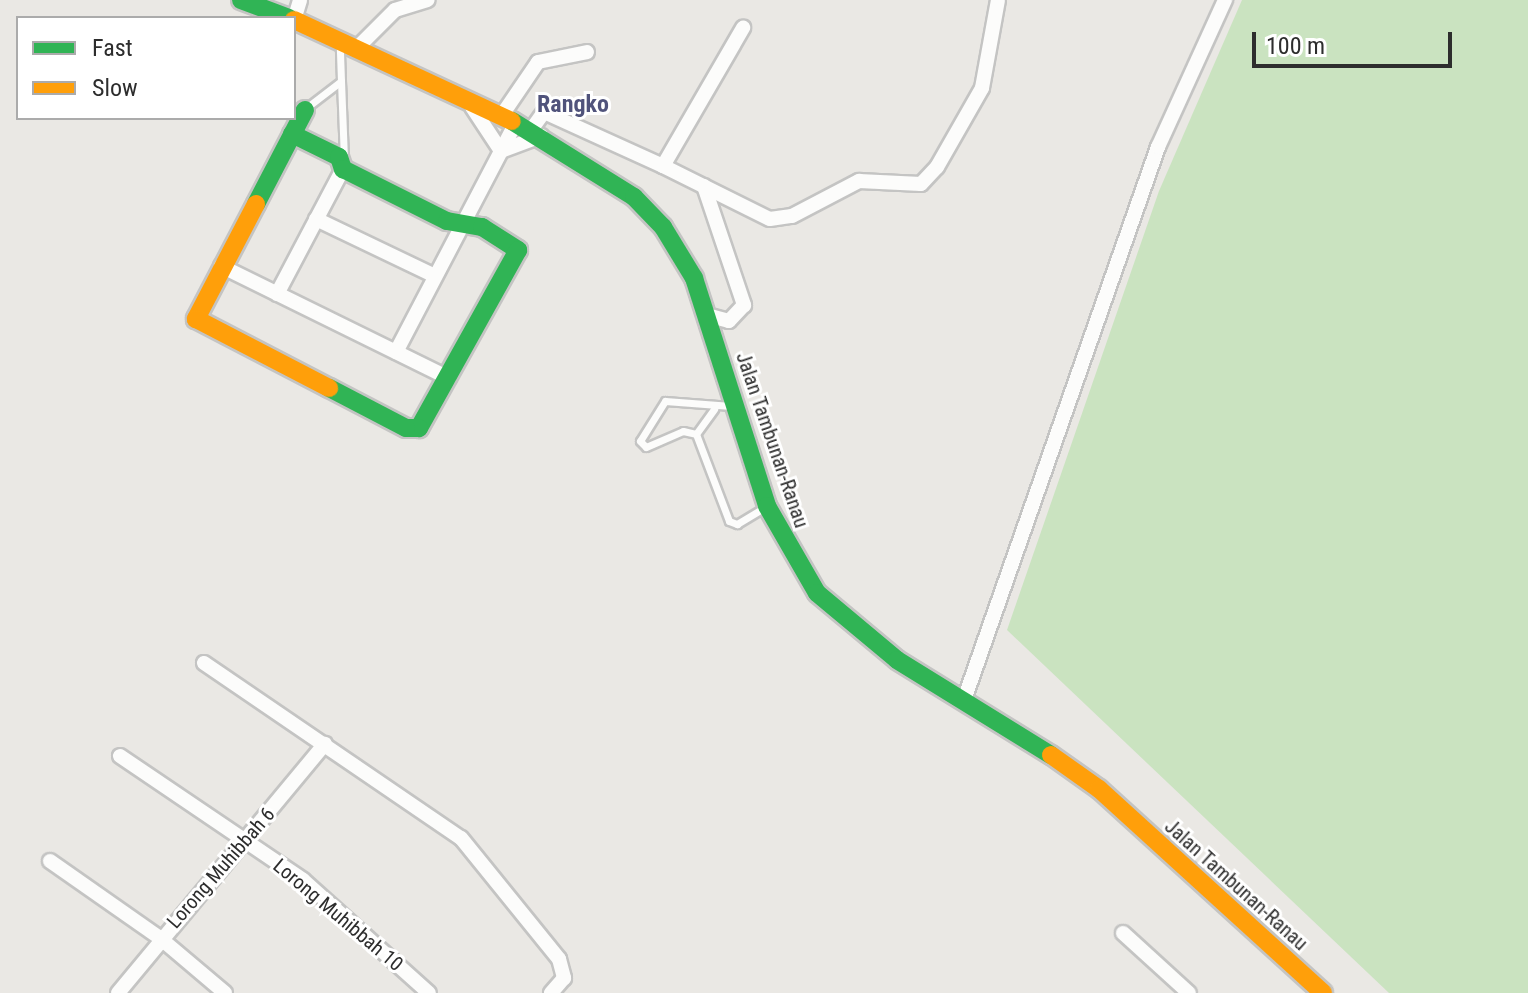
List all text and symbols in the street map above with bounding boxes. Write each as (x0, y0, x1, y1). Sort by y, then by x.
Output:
legend (16, 16, 296, 120)
scale bar (1256, 16, 1456, 66)
text: 100 m (1266, 32, 1325, 60)
text: Fast (92, 34, 133, 62)
text: Slow (92, 74, 138, 102)
district label: Rangko (537, 91, 609, 119)
street label: Jalan Tambunan-Ranau (731, 349, 813, 531)
street label: Lorong Muhibbah 6 (162, 803, 280, 933)
street label: Jalan Tambunan-Ranau (1160, 814, 1312, 956)
street label: Lorong Muhibbah 10 (268, 854, 408, 976)

